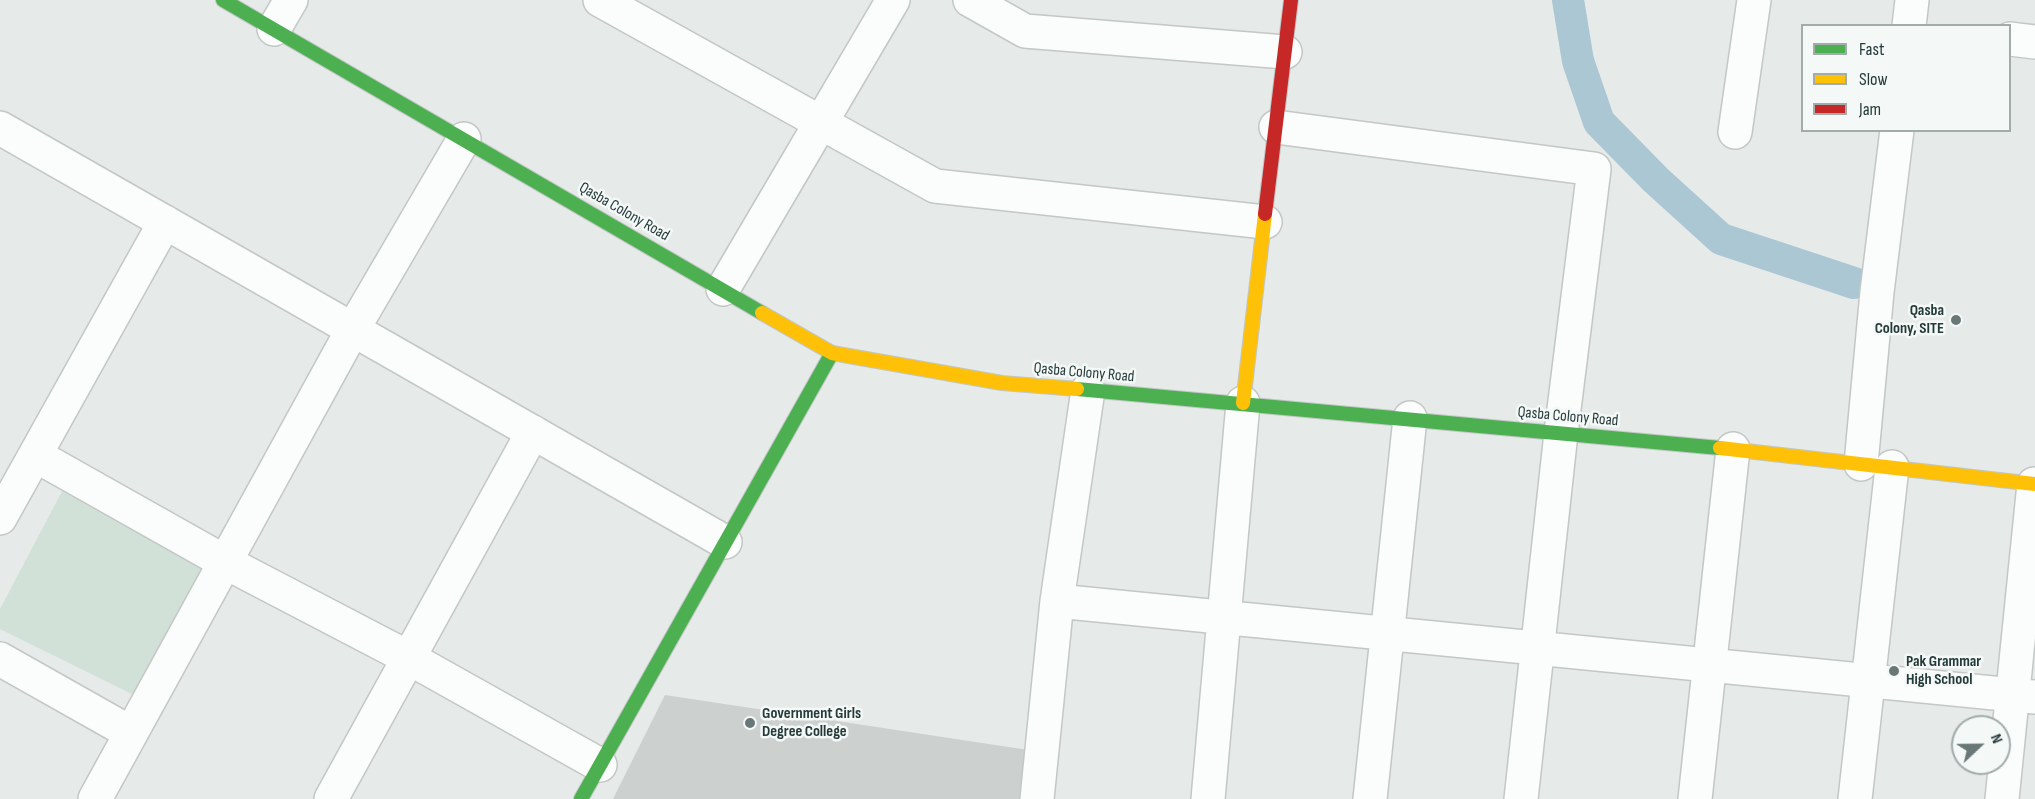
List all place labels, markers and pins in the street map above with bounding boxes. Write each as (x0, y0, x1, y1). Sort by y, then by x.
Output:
place label: Qasba Colony, SITE (1875, 301, 1944, 339)
marker: Qasba Colony, SITE (1949, 313, 1963, 327)
place label: Pak Grammar High School (1906, 652, 1981, 690)
marker: Pak Grammar High School (1887, 664, 1901, 678)
place label: Government Girls Degree College (762, 704, 861, 742)
marker: Government Girls Degree College (743, 716, 757, 730)

